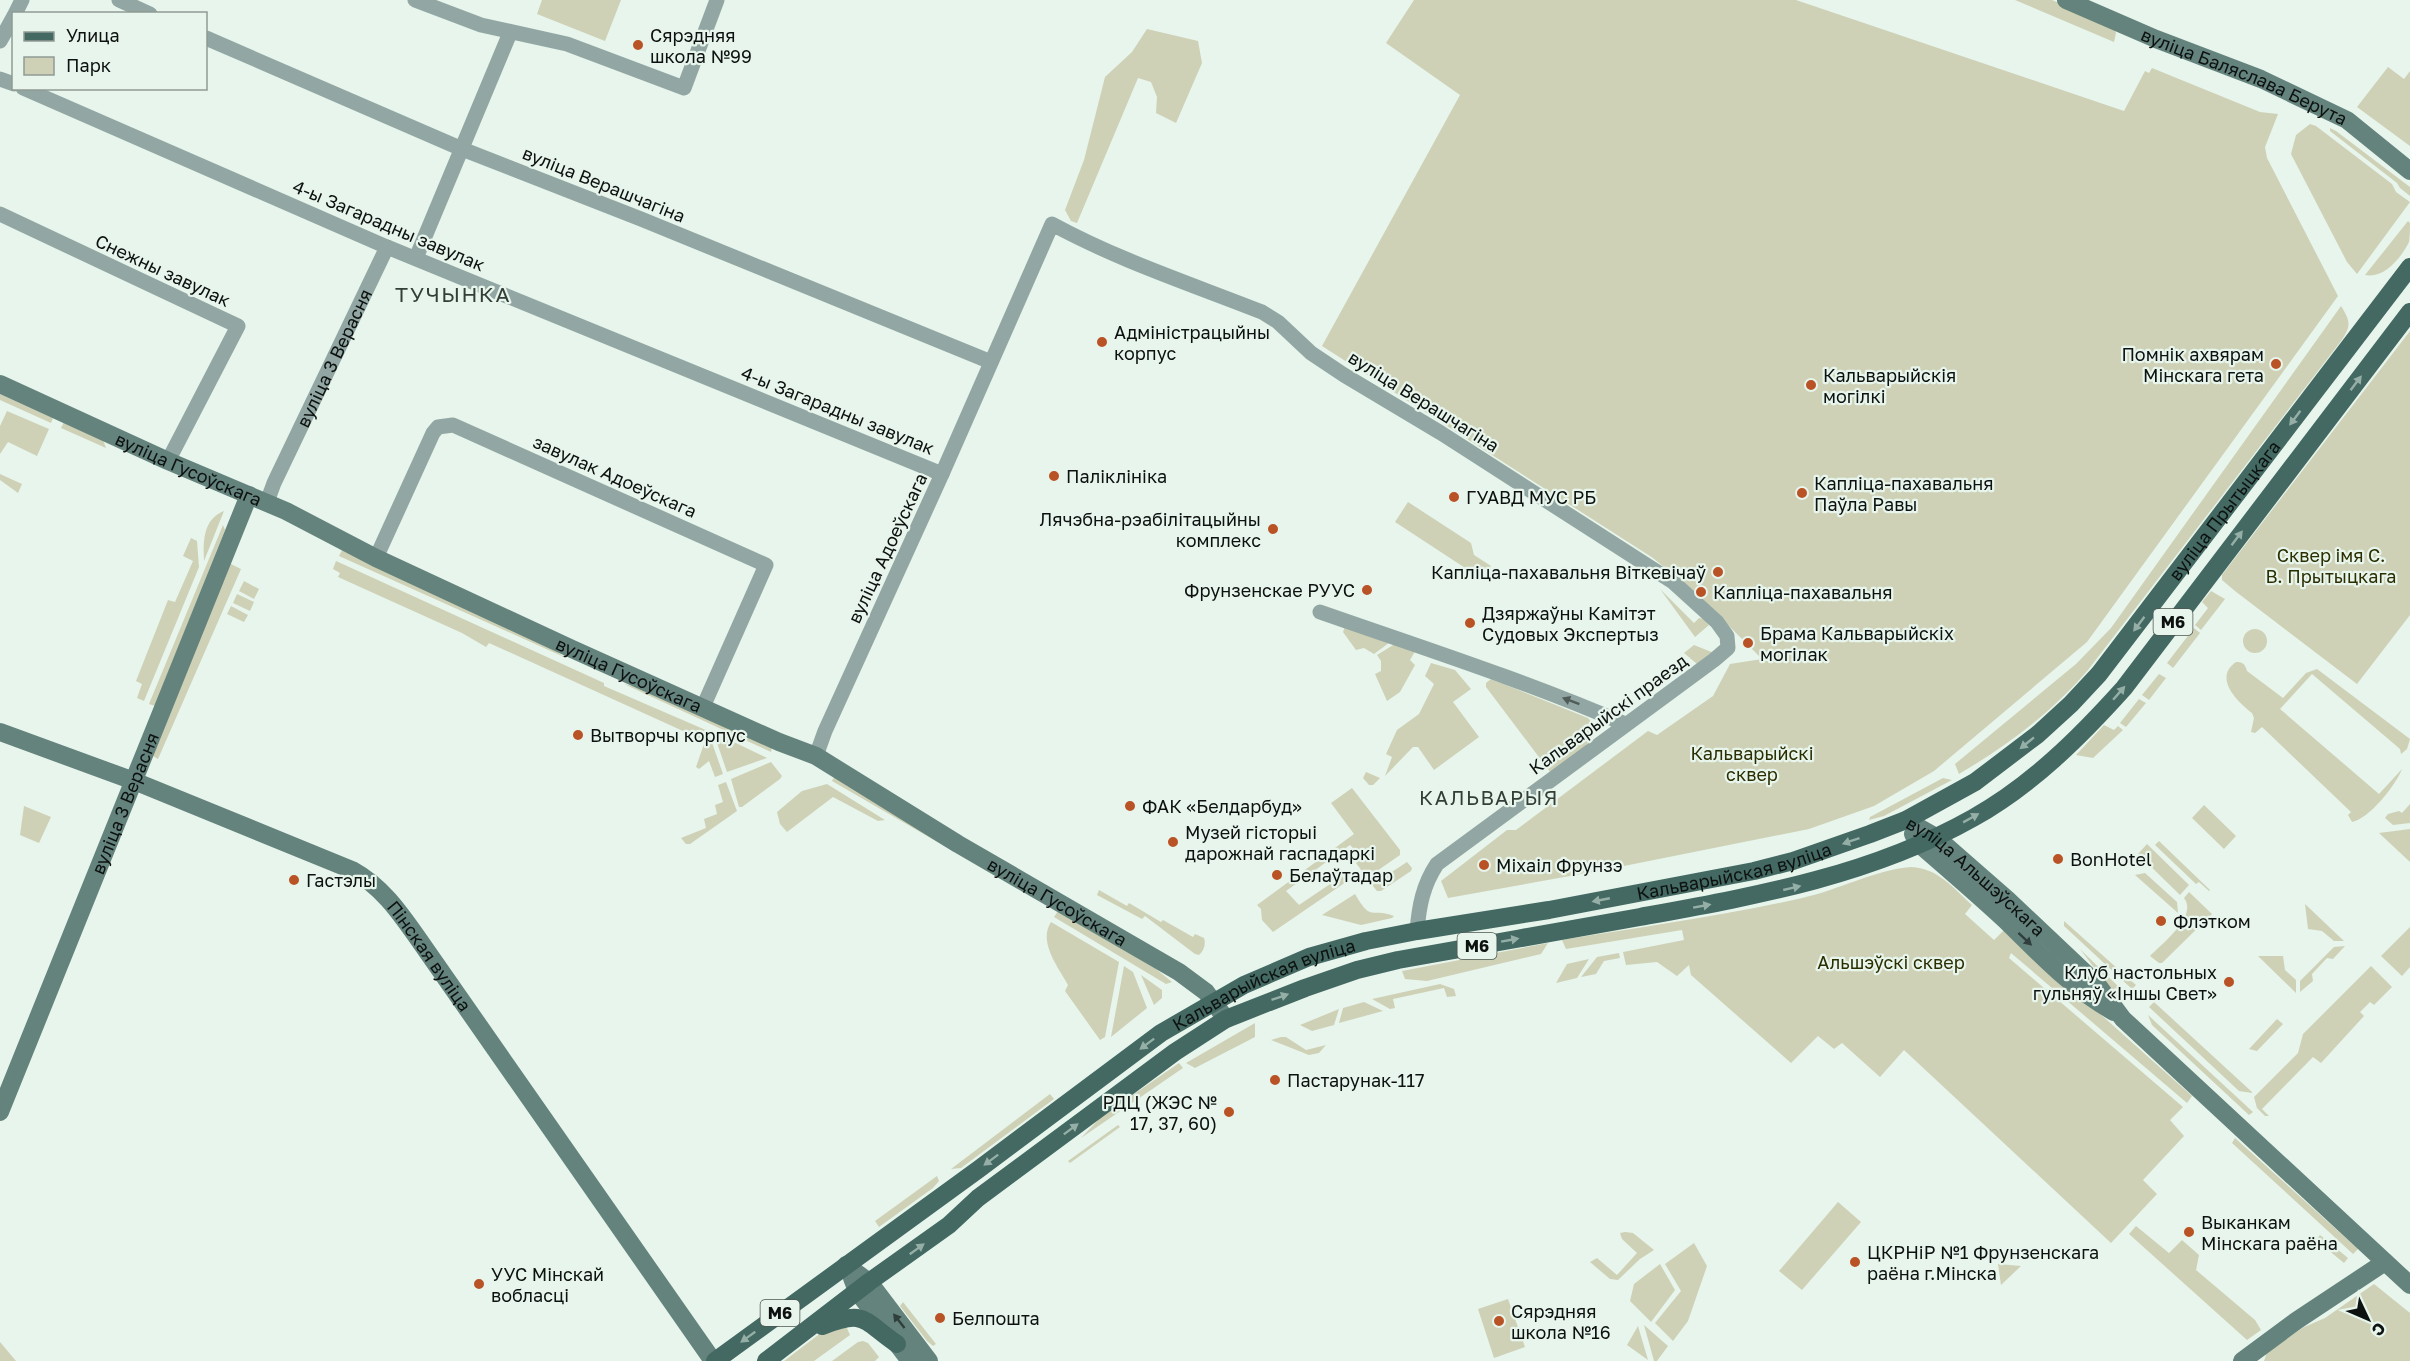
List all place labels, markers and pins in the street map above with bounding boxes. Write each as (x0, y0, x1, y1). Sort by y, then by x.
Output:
place label: Сярэдняя школа №99 (650, 24, 752, 67)
marker: Сярэдняя школа №99 (631, 38, 645, 52)
place label: Адміністрацыйны корпус (1114, 321, 1270, 364)
marker: Адміністрацыйны корпус (1095, 335, 1109, 349)
place label: Помнік ахвярам Мінскага гета (2121, 343, 2264, 386)
marker: Помнік ахвярам Мінскага гета (2269, 357, 2283, 371)
place label: Кальварыйскія могілкі (1823, 364, 1956, 407)
marker: Кальварыйскія могілкі (1804, 378, 1818, 392)
place label: Паліклініка (1066, 465, 1167, 487)
marker: Паліклініка (1047, 469, 1061, 483)
place label: Капліца-пахавальня Паўла Равы (1814, 472, 1994, 515)
place label: ГУАВД МУС РБ (1466, 486, 1596, 508)
marker: Капліца-пахавальня Паўла Равы (1795, 486, 1809, 500)
marker: ГУАВД МУС РБ (1447, 490, 1461, 504)
place label: Лячэбна-рэабілітацыйны комплекс (1039, 508, 1261, 551)
marker: Лячэбна-рэабілітацыйны комплекс (1266, 522, 1280, 536)
place label: Капліца-пахавальня Віткевічаў (1431, 561, 1706, 583)
marker: Капліца-пахавальня Віткевічаў (1711, 565, 1725, 579)
place label: Фрунзенскае РУУС (1184, 579, 1355, 601)
place label: Капліца-пахавальня (1713, 581, 1893, 603)
marker: Фрунзенскае РУУС (1360, 583, 1374, 597)
marker: Капліца-пахавальня (1694, 585, 1708, 599)
place label: Дзяржаўны Камітэт Судовых Экспертыз (1482, 602, 1659, 645)
marker: Дзяржаўны Камітэт Судовых Экспертыз (1463, 616, 1477, 630)
place label: Брама Кальварыйскіх могілак (1760, 622, 1954, 665)
marker: Брама Кальварыйскіх могілак (1741, 636, 1755, 650)
place label: Вытворчы корпус (590, 724, 746, 746)
marker: Вытворчы корпус (571, 728, 585, 742)
place label: ФАК «Белдарбуд» (1142, 795, 1302, 817)
marker: ФАК «Белдарбуд» (1123, 799, 1137, 813)
place label: Музей гісторыі дарожнай гаспадаркі (1185, 821, 1375, 864)
marker: Музей гісторыі дарожнай гаспадаркі (1166, 835, 1180, 849)
place label: BonHotel (2070, 848, 2152, 870)
marker: BonHotel (2051, 852, 2065, 866)
place label: Міхаіл Фрунзэ (1496, 854, 1623, 876)
marker: Міхаіл Фрунзэ (1477, 858, 1491, 872)
place label: Белаўтадар (1289, 864, 1393, 886)
marker: Белаўтадар (1270, 868, 1284, 882)
place label: Гастэлы (306, 869, 376, 891)
marker: Гастэлы (287, 873, 301, 887)
place label: Флэтком (2173, 910, 2251, 932)
marker: Флэтком (2154, 914, 2168, 928)
place label: Клуб настольных гульняў «Іншы Свет» (2033, 961, 2217, 1004)
marker: Клуб настольных гульняў «Іншы Свет» (2222, 975, 2236, 989)
place label: Пастарунак-117 (1287, 1069, 1425, 1091)
marker: Пастарунак-117 (1268, 1073, 1282, 1087)
place label: РДЦ (ЖЭС № 17, 37, 60) (1102, 1091, 1217, 1134)
marker: РДЦ (ЖЭС № 17, 37, 60) (1222, 1105, 1236, 1119)
place label: Выканкам Мінскага раёна (2201, 1211, 2338, 1254)
marker: Выканкам Мінскага раёна (2182, 1225, 2196, 1239)
place label: ЦКРНіР №1 Фрунзенскага раёна г.Мінска (1867, 1241, 2099, 1284)
marker: ЦКРНіР №1 Фрунзенскага раёна г.Мінска (1848, 1255, 1862, 1269)
place label: УУС Мінскай вобласці (491, 1263, 604, 1306)
marker: УУС Мінскай вобласці (472, 1277, 486, 1291)
place label: Сярэдняя школа №16 (1511, 1300, 1611, 1343)
place label: Белпошта (952, 1307, 1040, 1329)
marker: Белпошта (933, 1311, 947, 1325)
marker: Сярэдняя школа №16 (1492, 1314, 1506, 1328)

